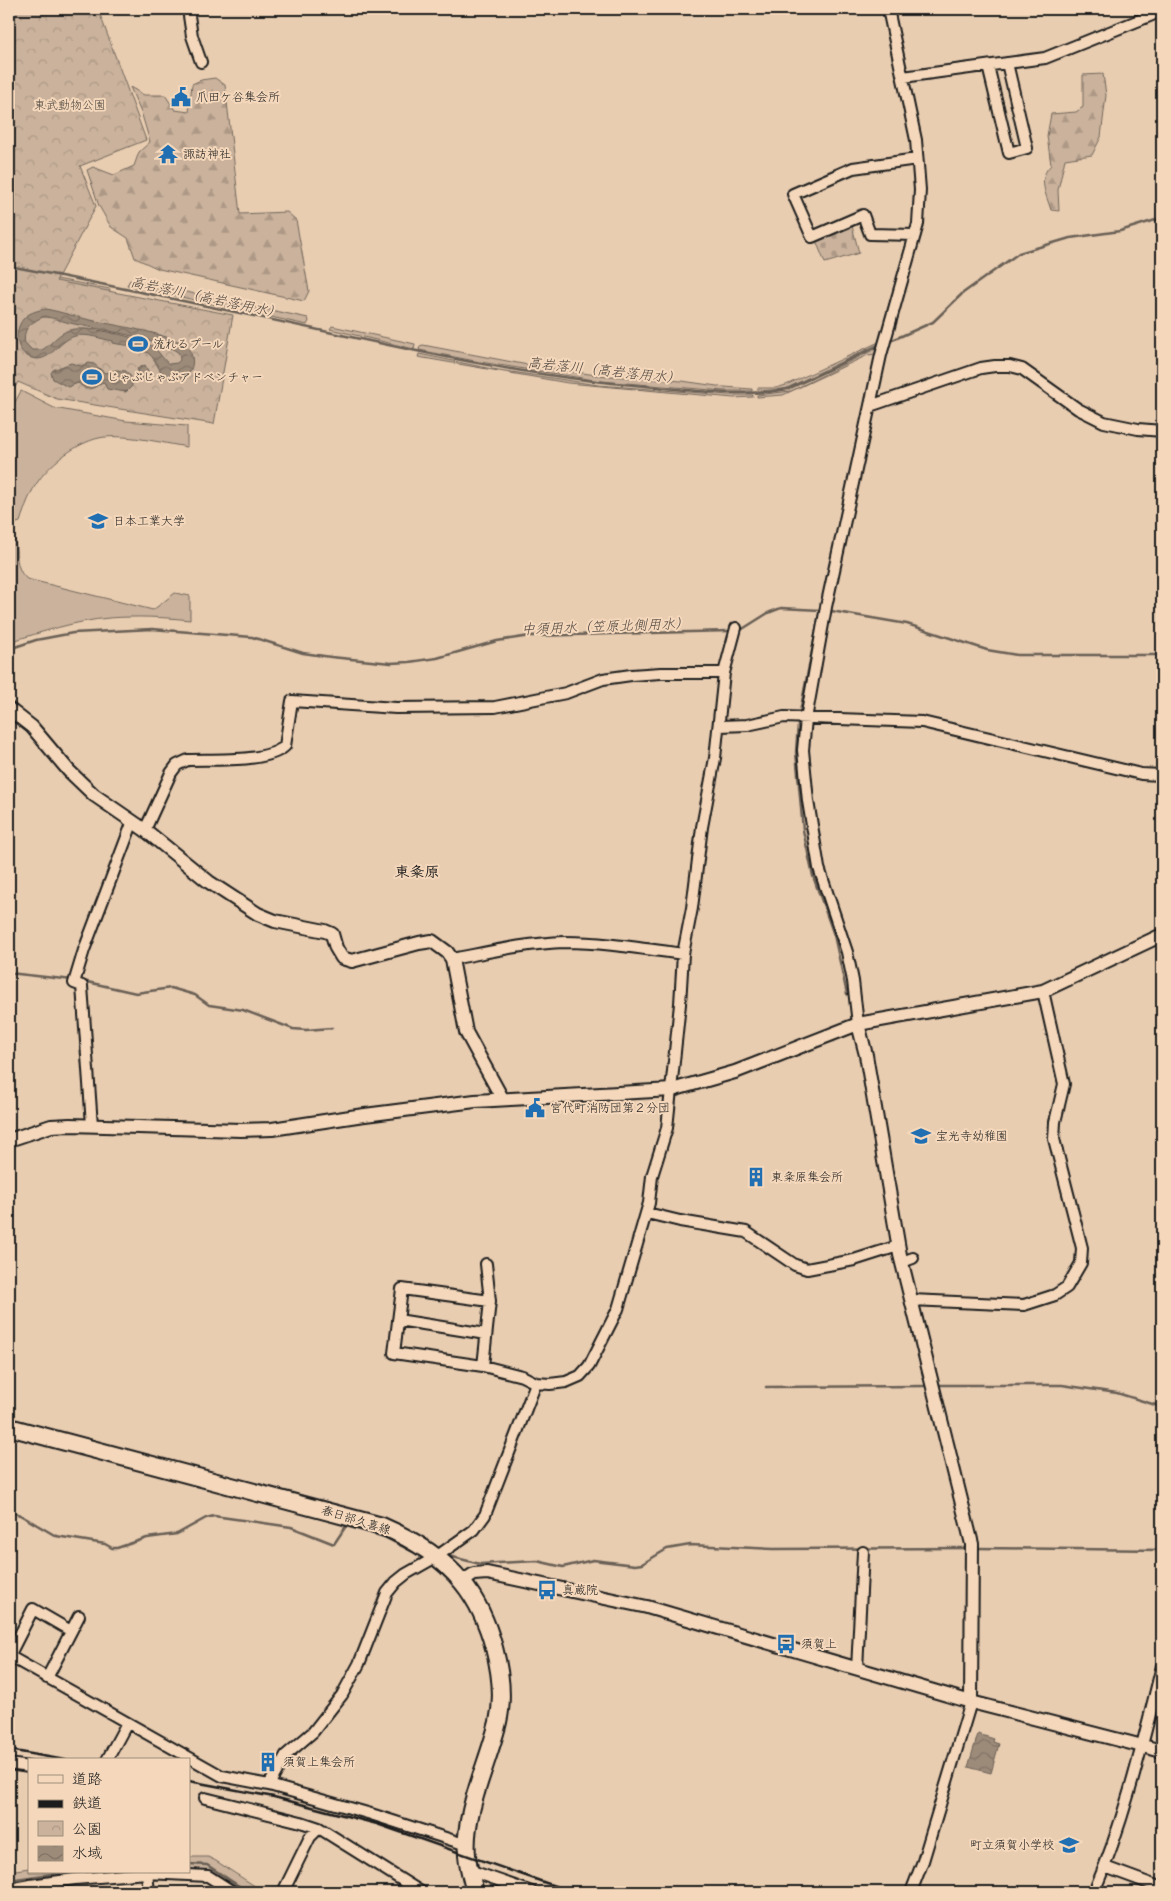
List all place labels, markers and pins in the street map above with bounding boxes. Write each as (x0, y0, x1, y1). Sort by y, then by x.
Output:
public building icon: 爪田ケ谷集会所 (170, 86, 192, 108)
place label: 爪田ケ谷集会所 (196, 87, 280, 105)
temple icon: 諏訪神社 (157, 143, 179, 165)
place label: 諏訪神社 (183, 144, 231, 162)
sports icon: 流れるプール (127, 333, 149, 355)
place label: 流れるプール (153, 334, 224, 352)
sports icon: じゃぶじゃぶアドベンチャー (81, 366, 103, 388)
place label: じゃぶじゃぶアドベンチャー (107, 367, 263, 385)
school or university icon: 日本工業大学 (87, 510, 109, 532)
place label: 日本工業大学 (113, 511, 185, 529)
public building icon: 宮代町消防団第２分団 (524, 1097, 546, 1119)
place label: 宮代町消防団第２分団 (550, 1098, 670, 1116)
school or university icon: 宝光寺幼稚園 (910, 1125, 932, 1147)
place label: 宝光寺幼稚園 (936, 1126, 1008, 1144)
building icon: 東粂原集会所 (745, 1166, 767, 1188)
place label: 東粂原集会所 (771, 1167, 843, 1185)
bus stop icon: 真蔵院 (536, 1579, 558, 1601)
place label: 真蔵院 (562, 1580, 598, 1598)
bus stop icon: 須賀上 (775, 1633, 797, 1655)
place label: 須賀上 (801, 1634, 837, 1652)
building icon: 須賀上集会所 (257, 1751, 279, 1773)
place label: 須賀上集会所 (283, 1752, 355, 1770)
school or university icon: 町立須賀小学校 (1058, 1834, 1080, 1856)
place label: 町立須賀小学校 (970, 1835, 1054, 1853)

